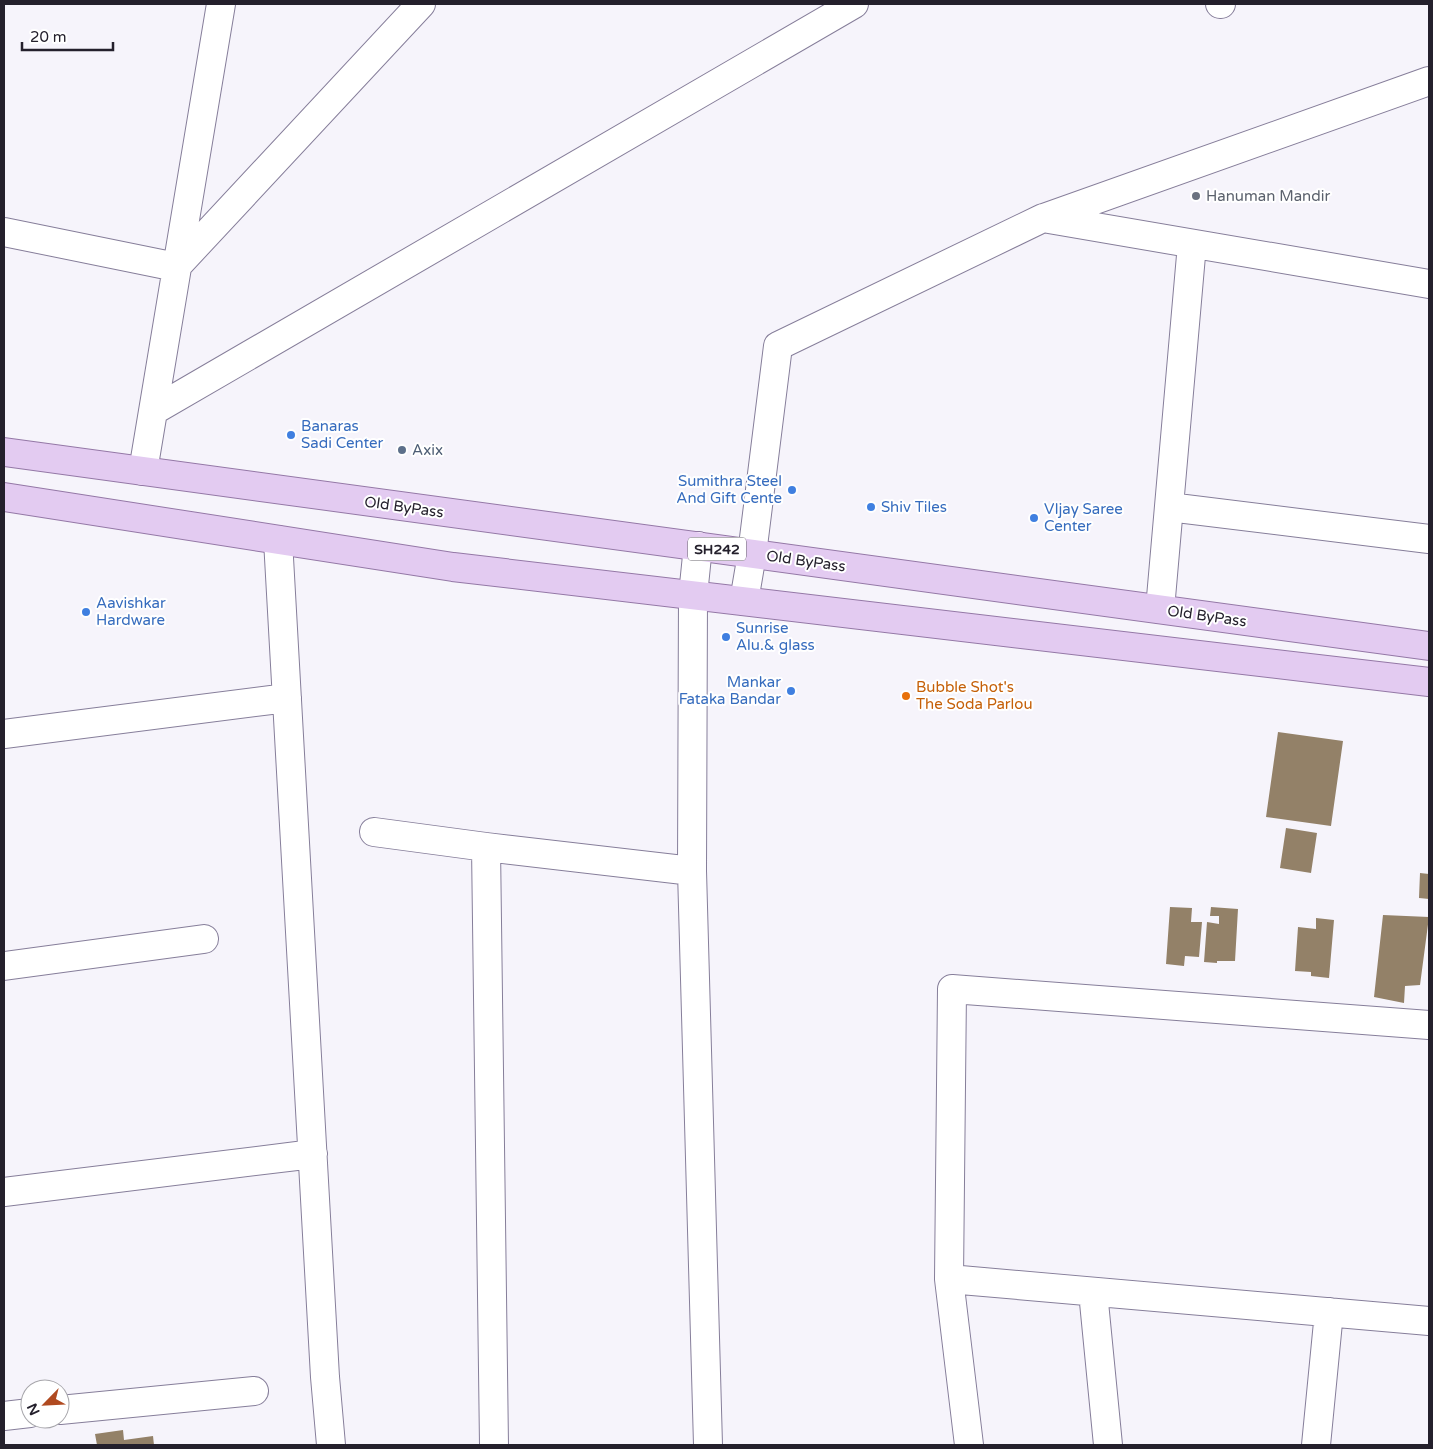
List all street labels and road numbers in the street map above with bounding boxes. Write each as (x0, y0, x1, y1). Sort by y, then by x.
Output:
street label: Old ByPass (363, 493, 445, 521)
road number: SH242 (688, 538, 746, 560)
street label: Old ByPass (765, 547, 847, 575)
street label: Old ByPass (1166, 602, 1248, 630)

